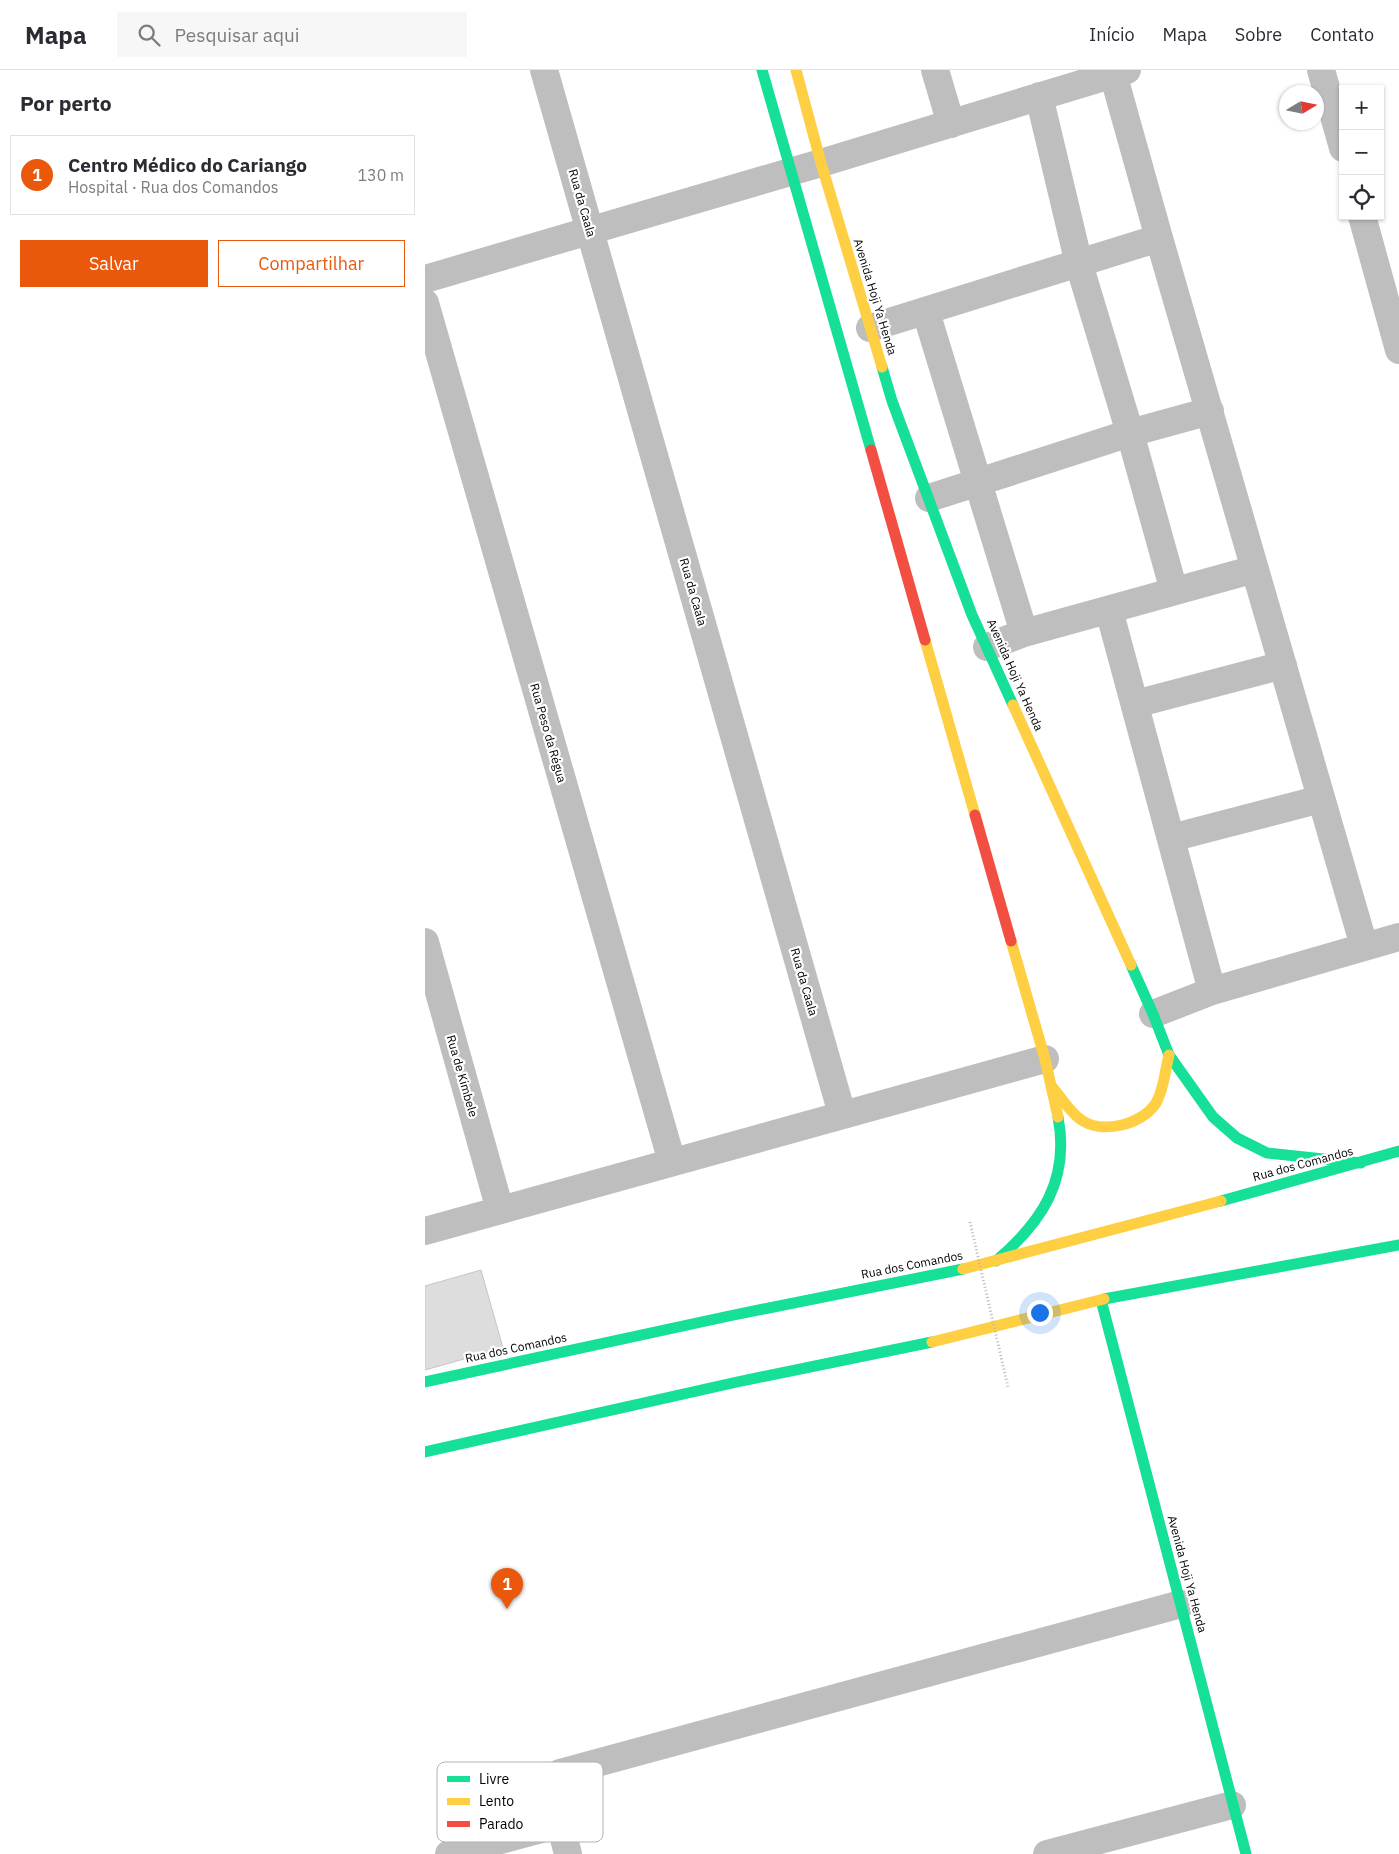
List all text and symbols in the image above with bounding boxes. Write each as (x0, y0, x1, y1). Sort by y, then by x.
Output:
search box (117, 12, 467, 57)
text: Mapa (25, 19, 87, 51)
icon: search (135, 21, 163, 49)
text: Pesquisar aqui (175, 23, 300, 47)
text: Início (1089, 23, 1135, 46)
text: Mapa (1163, 23, 1207, 46)
text: Sobre (1235, 23, 1282, 46)
text: Contato (1310, 23, 1374, 46)
north arrow (1279, 85, 1324, 130)
map controls (1339, 85, 1384, 220)
button: + (1339, 85, 1384, 130)
text: Por perto (20, 89, 112, 117)
button: − (1339, 130, 1384, 175)
text: Centro Médico do Cariango (68, 153, 307, 177)
text: 1 (32, 165, 42, 185)
text: 130 m (357, 165, 404, 185)
street label: Rua da Caala (566, 167, 599, 239)
button: locate (1339, 175, 1384, 220)
text: Hospital · Rua dos Comandos (68, 177, 279, 197)
street label: Avenida Hoji Ya Henda (851, 237, 900, 357)
button: Salvar (20, 240, 208, 287)
button: Compartilhar (218, 240, 405, 287)
street label: Rua da Caala (677, 556, 710, 628)
street label: Avenida Hoji Ya Henda (984, 617, 1047, 734)
street label: Rua Peso da Régua (527, 682, 570, 785)
street label: Rua da Caala (788, 946, 821, 1018)
street label: Rua de Kimbele (444, 1033, 481, 1119)
street label: Rua dos Comandos (1251, 1143, 1355, 1184)
street label: Rua dos Comandos (860, 1247, 964, 1282)
your location (1027, 1300, 1053, 1326)
street label: Rua dos Comandos (464, 1329, 568, 1366)
street label: Avenida Hoji Ya Henda (1165, 1514, 1211, 1635)
pin: 1 (491, 1568, 523, 1609)
legend (437, 1762, 603, 1842)
text: Livre (479, 1770, 509, 1788)
text: Lento (479, 1792, 514, 1810)
text: Parado (479, 1815, 523, 1833)

